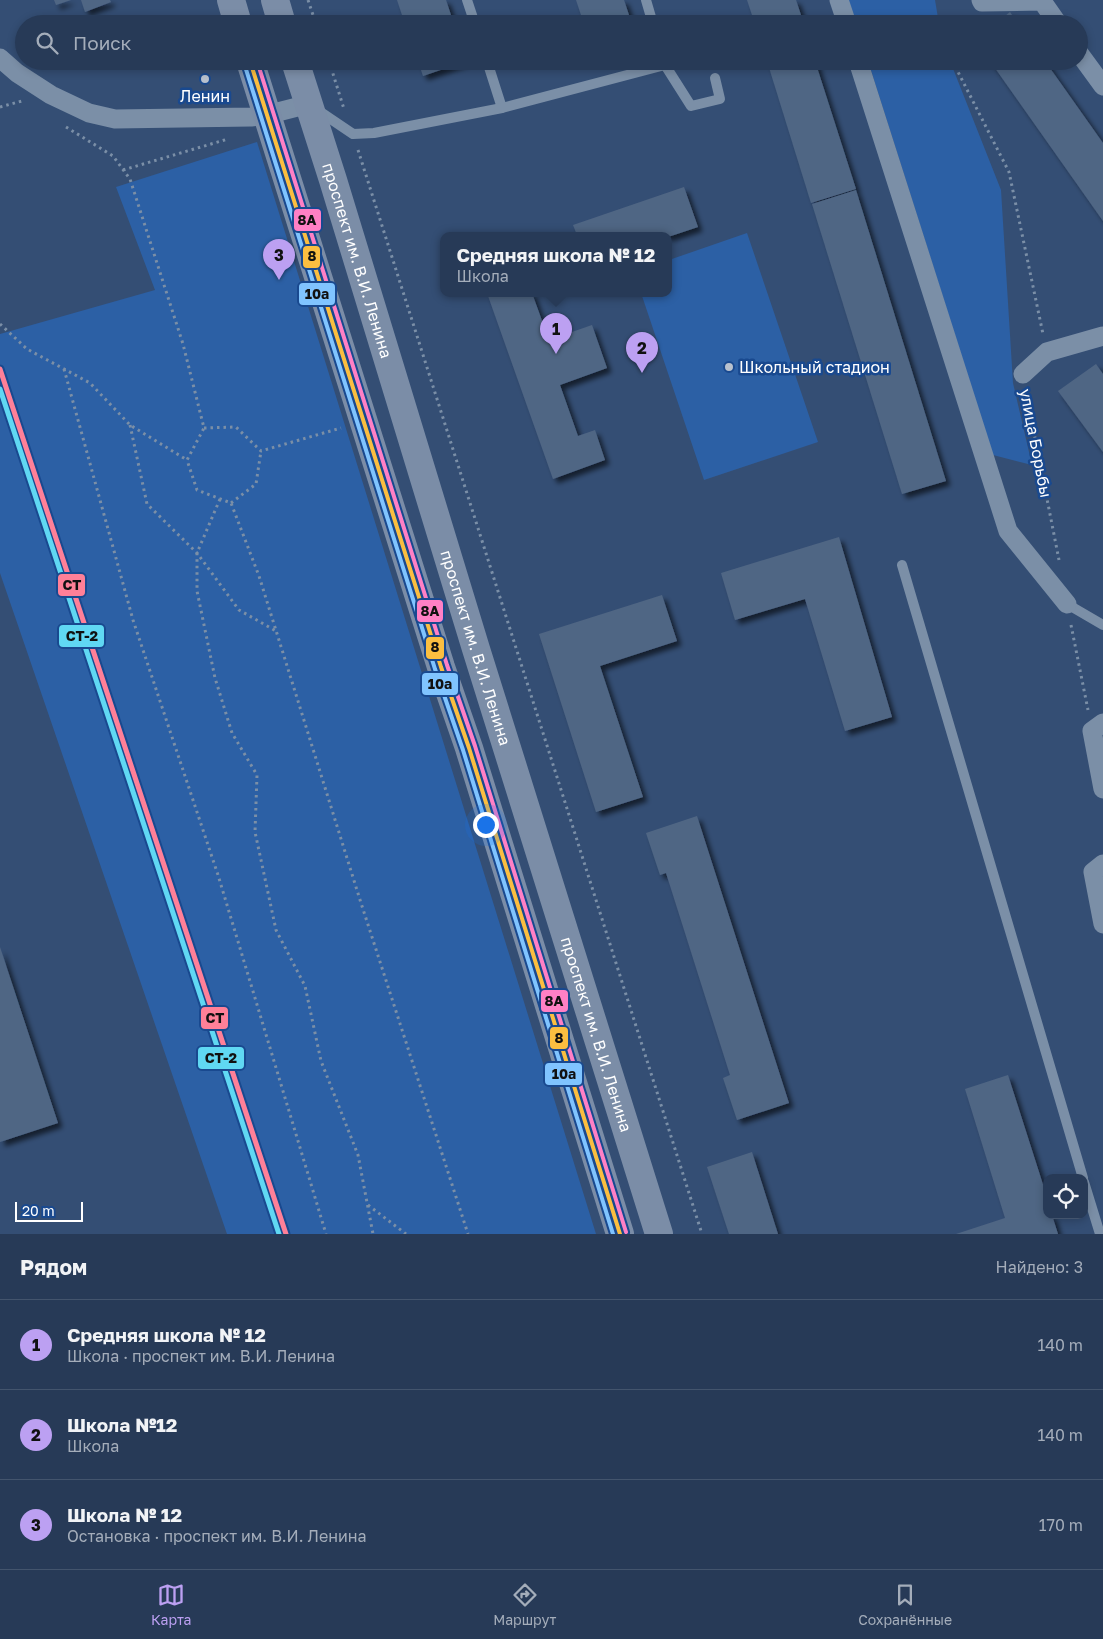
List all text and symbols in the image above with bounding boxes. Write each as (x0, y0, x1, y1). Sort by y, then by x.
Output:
search box (15, 15, 1088, 70)
icon: search (33, 29, 61, 57)
text: Поиск (73, 31, 132, 54)
marker: Ленин (199, 73, 211, 85)
place label: Ленин (180, 86, 230, 106)
street label: проспект им. В.И. Ленина (318, 160, 397, 361)
line badge: 8А (293, 208, 322, 232)
text: 8А (298, 211, 317, 228)
popup (440, 232, 672, 297)
pin: 3 (263, 239, 295, 280)
text: Средняя школа № 12 (457, 243, 655, 266)
line badge: 8 (302, 245, 321, 269)
text: 8 (308, 247, 317, 264)
text: Школа (457, 266, 509, 286)
line badge: 10а (298, 282, 336, 306)
text: 10а (305, 285, 329, 302)
pin: 1 (540, 313, 572, 354)
pin: 2 (626, 332, 658, 373)
place label: Школьный стадион (739, 357, 890, 377)
marker: Школьный стадион (723, 361, 735, 373)
street label: улица Борьбы (1016, 387, 1056, 499)
street label: проспект им. В.И. Ленина (436, 548, 516, 748)
line badge: СТ (57, 573, 86, 597)
text: СТ (63, 576, 81, 593)
line badge: 8А (416, 599, 444, 623)
text: 8А (421, 602, 440, 619)
line badge: СТ-2 (58, 624, 105, 648)
text: СТ-2 (66, 627, 99, 644)
line badge: 8 (425, 636, 445, 660)
text: 8 (431, 638, 440, 655)
line badge: 10а (421, 672, 459, 696)
text: 10а (428, 675, 452, 692)
your location (473, 812, 499, 838)
street label: проспект им. В.И. Ленина (557, 934, 636, 1134)
line badge: 8А (540, 989, 569, 1013)
text: 8А (545, 992, 564, 1009)
line badge: СТ (200, 1006, 229, 1030)
text: СТ (206, 1009, 224, 1026)
line badge: 8 (549, 1026, 569, 1050)
text: 8 (555, 1029, 564, 1046)
line badge: СТ-2 (197, 1046, 245, 1070)
text: СТ-2 (205, 1049, 238, 1066)
line badge: 10а (544, 1062, 583, 1086)
text: 10а (552, 1065, 576, 1082)
map controls (1043, 1174, 1088, 1219)
button: locate (1043, 1174, 1088, 1219)
scale bar (15, 1199, 82, 1222)
text: 20 m (22, 1202, 55, 1219)
text: Рядом (20, 1254, 87, 1280)
text: Найдено: 3 (996, 1257, 1083, 1277)
text: Средняя школа № 12 (67, 1323, 266, 1346)
text: 1 (32, 1335, 40, 1355)
text: 140 m (1037, 1335, 1083, 1355)
text: Школа · проспект им. В.И. Ленина (67, 1346, 335, 1366)
text: Школа №12 (67, 1413, 177, 1436)
text: 2 (31, 1425, 41, 1445)
text: 140 m (1037, 1425, 1083, 1445)
text: Школа (67, 1436, 119, 1456)
text: Школа № 12 (67, 1503, 182, 1526)
text: 3 (31, 1515, 41, 1535)
text: 170 m (1039, 1515, 1083, 1535)
text: Остановка · проспект им. В.И. Ленина (67, 1526, 367, 1546)
tab: Карта (151, 1581, 191, 1628)
tab: Маршрут (493, 1581, 556, 1628)
tab: Сохранённые (858, 1581, 952, 1628)

